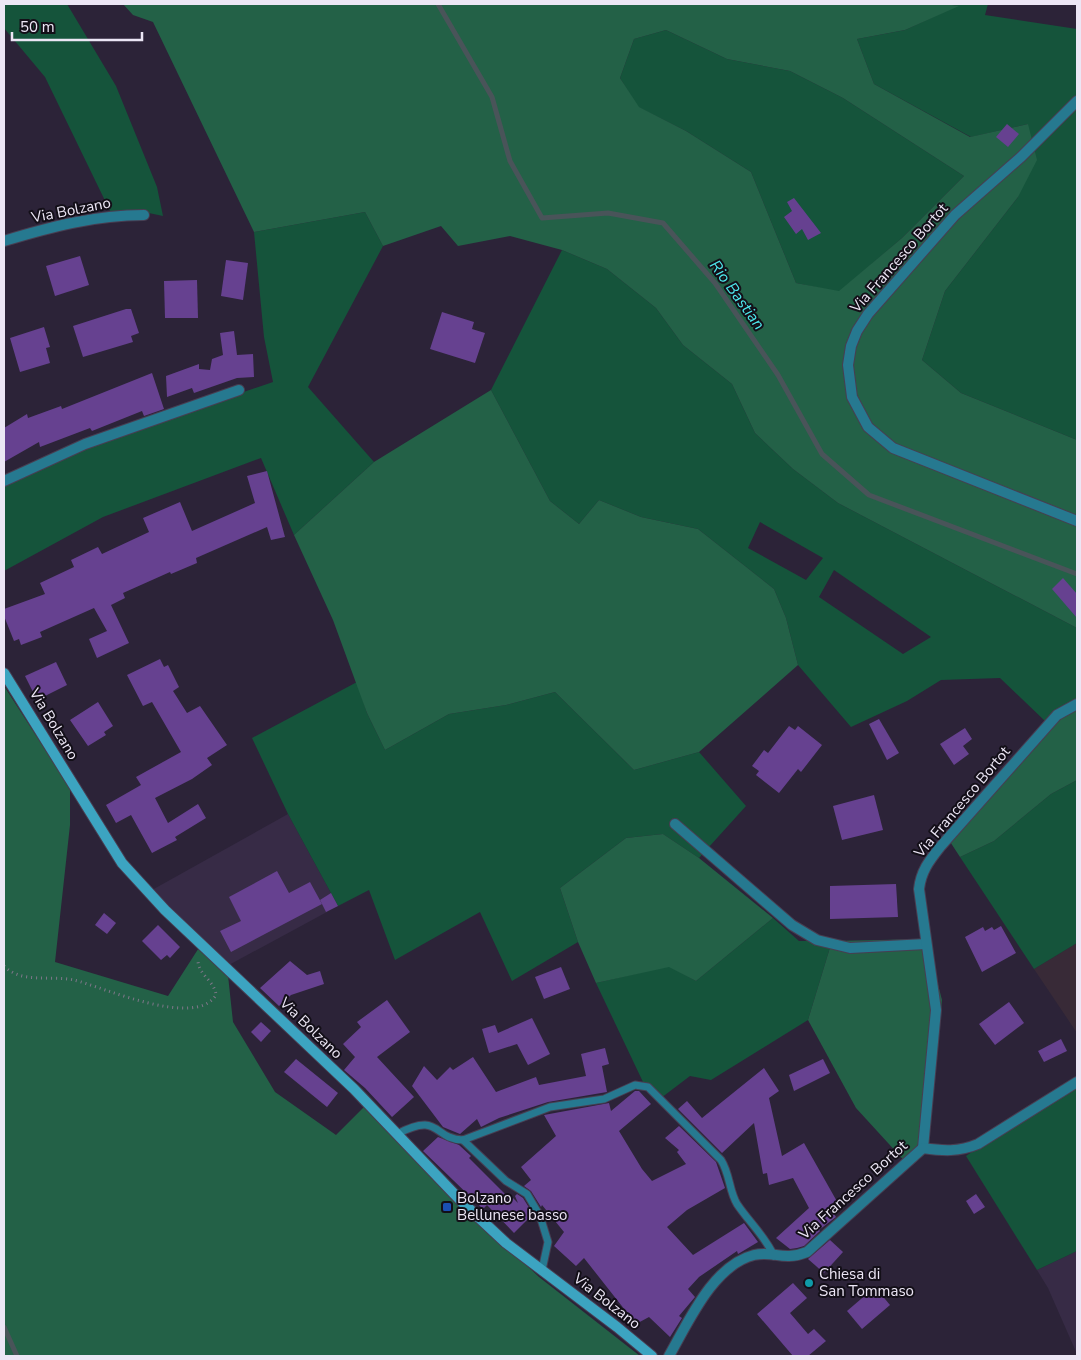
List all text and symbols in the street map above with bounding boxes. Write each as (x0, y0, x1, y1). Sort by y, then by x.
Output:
scale bar (12, 10, 142, 42)
text: 50 m (20, 17, 55, 37)
street label: Via Bolzano (29, 193, 112, 228)
street label: Via Francesco Bortot (845, 198, 953, 318)
water label: Rio Bastian (704, 256, 770, 334)
street label: Via Bolzano (24, 684, 83, 764)
street label: Via Francesco Bortot (909, 742, 1015, 863)
street label: Via Bolzano (274, 992, 347, 1063)
street label: Via Francesco Bortot (794, 1135, 912, 1245)
place label: Bolzano Bellunese basso (457, 1188, 567, 1225)
marker: Bolzano Bellunese basso (441, 1201, 453, 1213)
place label: Chiesa di San Tommaso (819, 1264, 914, 1301)
street label: Via Bolzano (568, 1268, 645, 1334)
marker: Chiesa di San Tommaso (803, 1277, 815, 1289)

